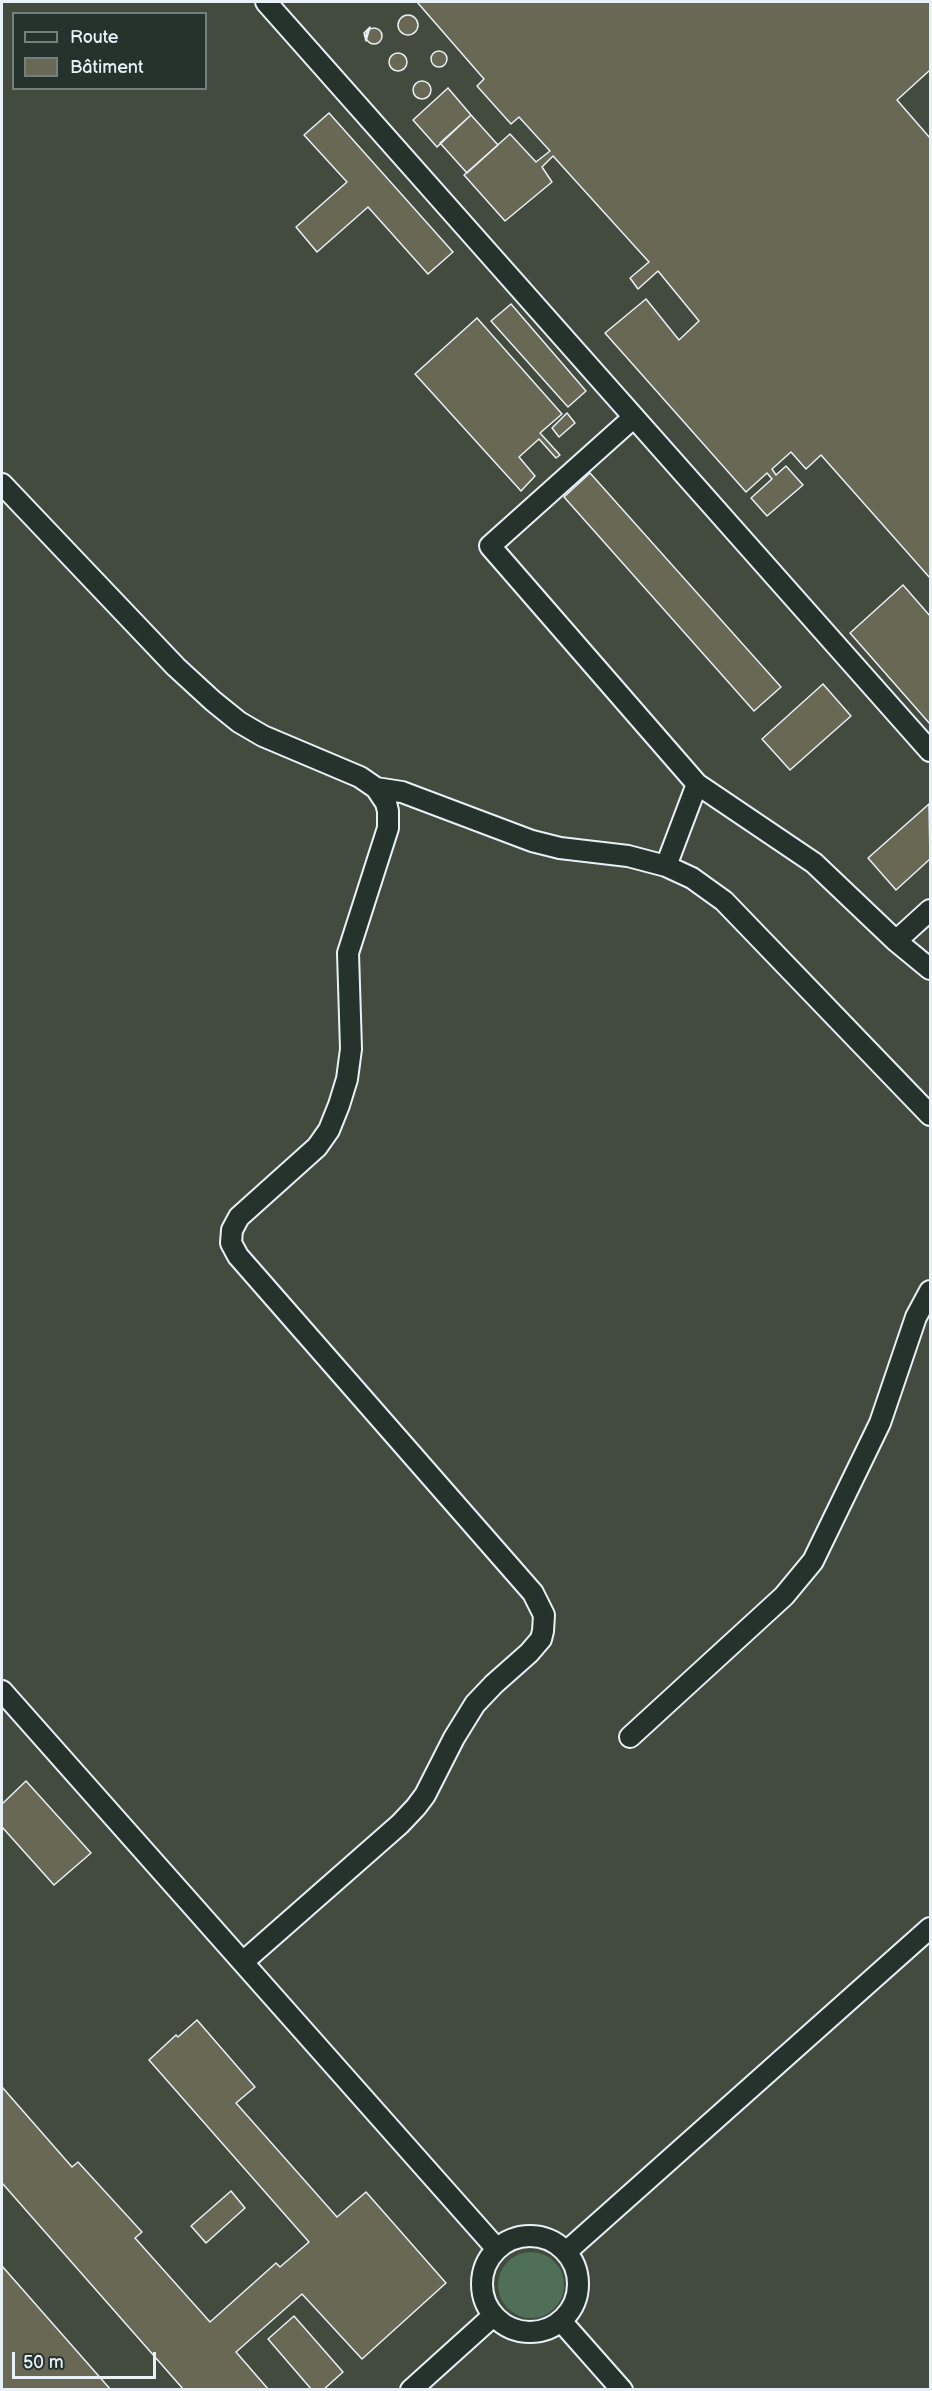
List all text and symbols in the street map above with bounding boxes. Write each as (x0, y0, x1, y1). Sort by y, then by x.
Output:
legend (12, 12, 207, 90)
text: Route (70, 27, 119, 48)
text: Bâtiment (70, 57, 144, 78)
scale bar (15, 2340, 159, 2378)
text: 50 m (23, 2352, 64, 2373)

